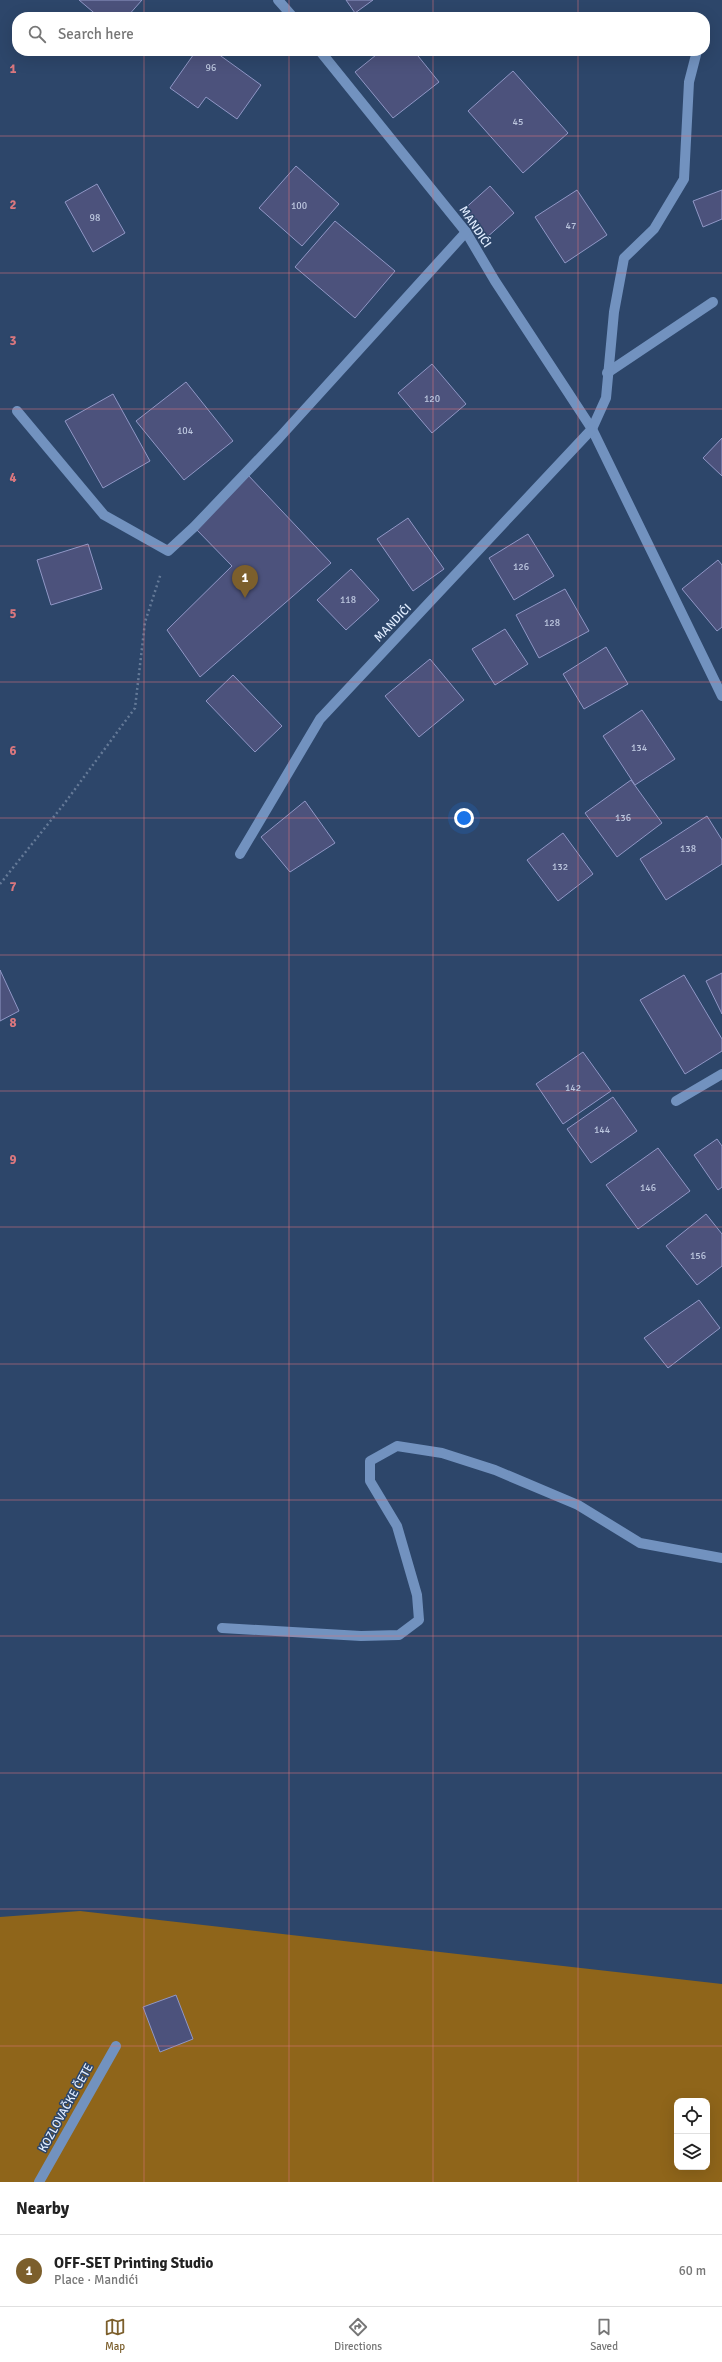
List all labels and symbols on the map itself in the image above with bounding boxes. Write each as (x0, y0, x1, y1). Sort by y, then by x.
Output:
text: 1 (9, 61, 17, 77)
house number: 96 (206, 62, 216, 74)
house number: 45 (513, 116, 523, 128)
text: 2 (9, 197, 17, 213)
house number: 100 (291, 200, 307, 212)
street label: MANDIĆI (456, 203, 494, 251)
house number: 98 (90, 212, 100, 224)
house number: 47 (566, 220, 576, 232)
text: 3 (9, 333, 17, 349)
house number: 120 (424, 393, 440, 405)
house number: 104 (177, 425, 194, 437)
text: 4 (9, 470, 17, 486)
house number: 126 (513, 561, 529, 573)
pin: 1 (232, 565, 258, 598)
house number: 118 (340, 594, 356, 606)
street label: MANDIĆI (371, 601, 415, 645)
text: 5 (9, 606, 17, 622)
house number: 128 (544, 617, 560, 629)
house number: 134 (631, 742, 648, 754)
text: 6 (9, 743, 17, 759)
your location (454, 808, 474, 828)
house number: 136 (615, 812, 631, 824)
house number: 138 (680, 843, 696, 855)
house number: 132 (552, 861, 568, 873)
text: 7 (9, 879, 17, 895)
text: 8 (9, 1015, 17, 1031)
house number: 142 (565, 1082, 581, 1094)
house number: 144 (594, 1124, 611, 1136)
text: 9 (9, 1152, 17, 1168)
house number: 146 (640, 1182, 656, 1194)
house number: 156 (690, 1250, 706, 1262)
street label: KOZLOVAČKE ČETE (35, 2061, 97, 2155)

